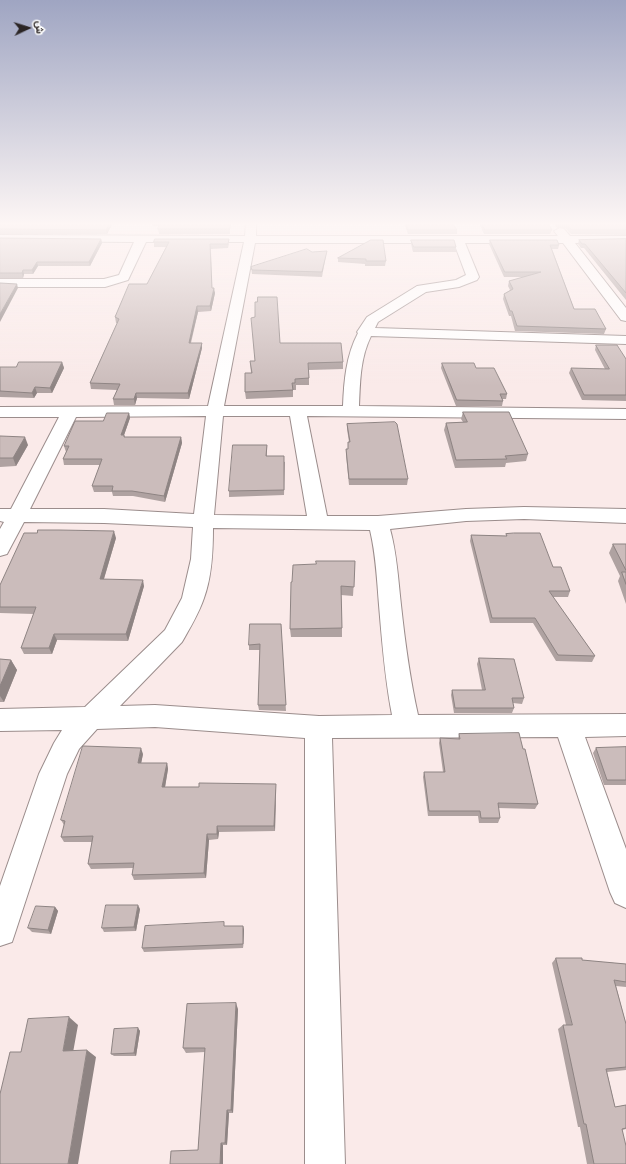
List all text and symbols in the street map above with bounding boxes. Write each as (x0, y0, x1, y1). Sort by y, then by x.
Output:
north arrow (8, 8, 48, 48)
text: ش (32, 20, 48, 34)

